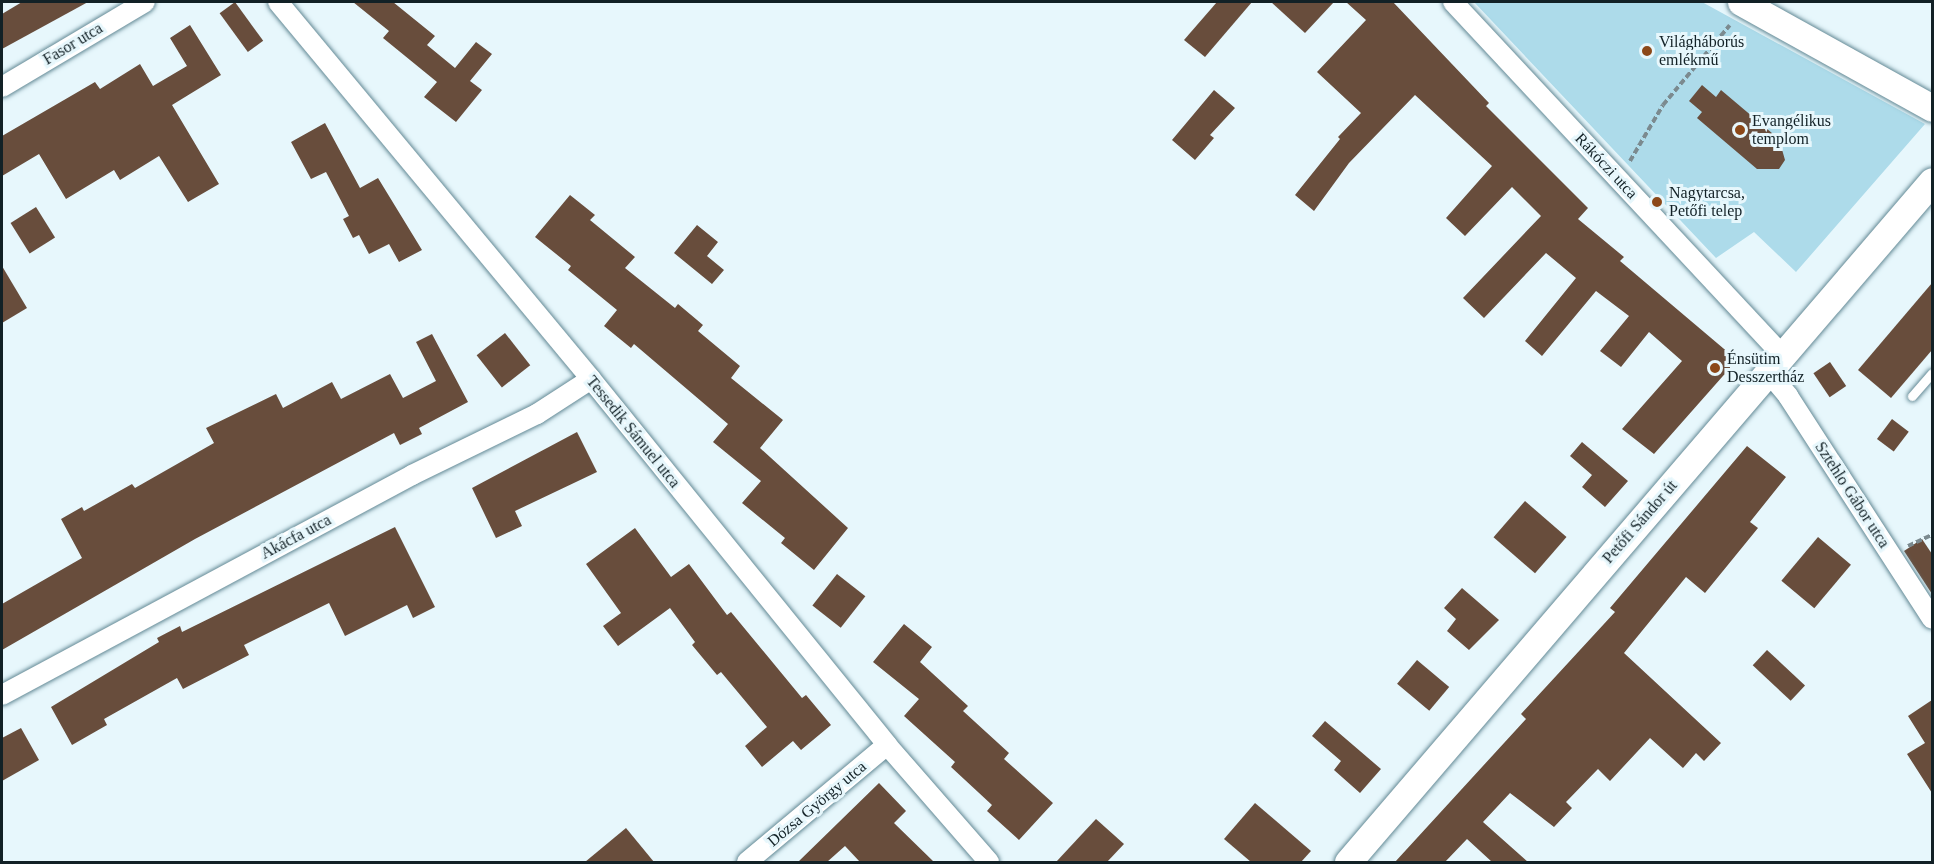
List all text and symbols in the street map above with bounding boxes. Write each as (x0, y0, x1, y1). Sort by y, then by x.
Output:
street label: Fasor utca (40, 19, 106, 69)
place label: Világháborús emlékmű (1659, 32, 1744, 70)
marker: Világháborús emlékmű (1640, 44, 1654, 58)
place label: Evangélikus templom (1752, 111, 1831, 149)
marker: Evangélikus templom (1733, 123, 1747, 137)
street label: Rákóczi utca (1571, 129, 1641, 203)
place label: Nagytarcsa, Petőfi telep (1669, 183, 1745, 221)
marker: Nagytarcsa, Petőfi telep (1650, 195, 1664, 209)
place label: Énsütim Desszertház (1727, 349, 1804, 387)
marker: Énsütim Desszertház (1708, 361, 1722, 375)
street label: Tessedik Sámuel utca (582, 372, 684, 492)
street label: Sztehlo Gábor utca (1811, 438, 1893, 552)
street label: Petőfi Sándor út (1599, 476, 1681, 568)
street label: Akácfa utca (258, 510, 334, 564)
street label: Dózsa György utca (764, 757, 870, 851)

